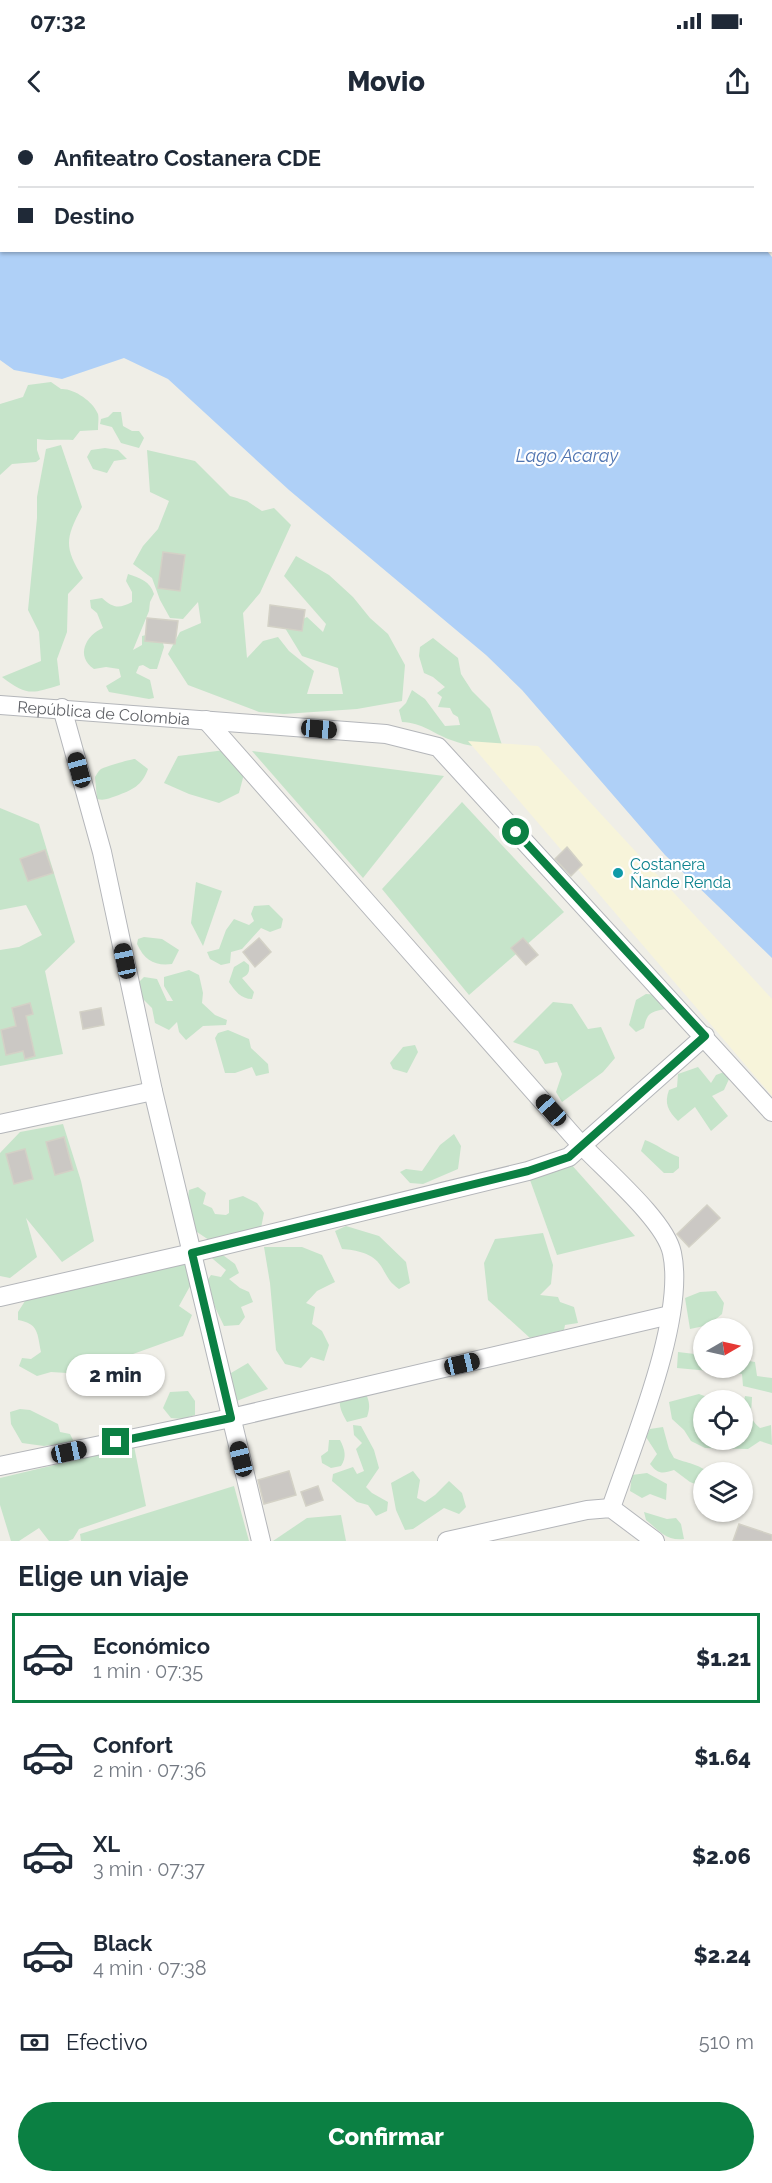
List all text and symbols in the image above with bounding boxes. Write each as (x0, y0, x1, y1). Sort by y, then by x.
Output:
text: 07:32 (30, 8, 86, 34)
icon: back (18, 65, 51, 98)
icon: share (721, 65, 754, 98)
text: Movio (347, 66, 425, 97)
text: Anfiteatro Costanera CDE (54, 145, 321, 171)
text: Destino (54, 203, 134, 229)
water label: Lago Acaray (516, 445, 619, 466)
street label: República de Colombia (17, 697, 191, 729)
car (300, 718, 338, 740)
car (66, 750, 92, 790)
route start (502, 818, 529, 845)
place label: Costanera Ñande Renda (630, 855, 731, 892)
marker: Costanera Ñande Renda (611, 866, 625, 880)
car (112, 942, 138, 980)
car (532, 1091, 570, 1129)
north arrow (693, 1318, 753, 1378)
map controls (693, 1318, 753, 1522)
car (442, 1351, 482, 1377)
callout: 2 min (66, 1355, 166, 1397)
text: 2 min (89, 1363, 142, 1387)
button: locate (693, 1390, 753, 1450)
route end (102, 1428, 129, 1455)
car (50, 1439, 88, 1465)
car (228, 1439, 254, 1479)
button: layers (693, 1462, 753, 1522)
text: Elige un viaje (18, 1561, 189, 1592)
icon: car (21, 1631, 75, 1685)
text: Económico (93, 1633, 210, 1659)
text: $1.21 (696, 1645, 751, 1671)
text: 1 min · 07:35 (93, 1659, 203, 1683)
icon: car (21, 1730, 75, 1784)
text: Confort (93, 1732, 173, 1758)
text: $1.64 (694, 1744, 751, 1770)
text: 2 min · 07:36 (93, 1758, 206, 1782)
icon: car (21, 1829, 75, 1883)
text: XL (93, 1831, 120, 1857)
text: $2.06 (692, 1843, 751, 1869)
text: 3 min · 07:37 (93, 1857, 205, 1881)
icon: car (21, 1928, 75, 1982)
text: Black (93, 1930, 152, 1956)
text: $2.24 (693, 1942, 751, 1968)
text: 4 min · 07:38 (93, 1956, 207, 1980)
icon: cash (18, 2026, 51, 2059)
text: Efectivo (66, 2029, 148, 2055)
text: 510 m (699, 2030, 754, 2054)
button: Confirmar (18, 2102, 754, 2171)

